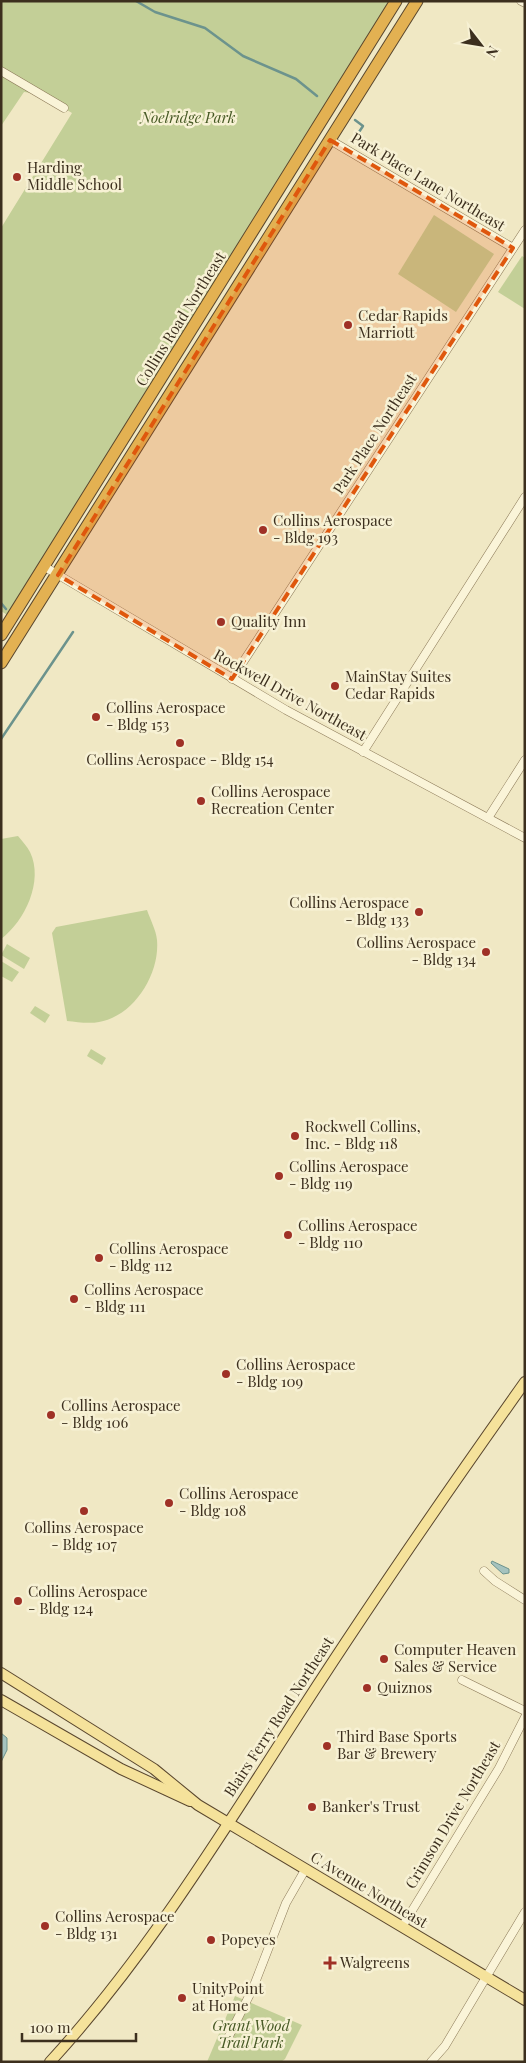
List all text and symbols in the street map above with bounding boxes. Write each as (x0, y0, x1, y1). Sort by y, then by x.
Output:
north arrow (456, 20, 506, 70)
text: N (482, 43, 503, 61)
park label: Noelridge Park (138, 107, 236, 127)
street label: Park Place Lane Northeast (348, 127, 510, 235)
place label: Harding Middle School (27, 157, 122, 194)
marker: Harding Middle School (11, 171, 23, 183)
street label: Collins Road Northeast (131, 247, 230, 390)
place label: Cedar Rapids Marriott (358, 305, 448, 342)
marker: Cedar Rapids Marriott (342, 319, 354, 331)
street label: Park Place Northeast (328, 369, 421, 498)
place label: Collins Aerospace - Bldg 193 (273, 510, 393, 547)
marker: Collins Aerospace - Bldg 193 (257, 524, 269, 536)
place label: Quality Inn (231, 611, 306, 631)
marker: Quality Inn (215, 616, 227, 628)
street label: Rockwell Drive Northeast (211, 644, 371, 745)
place label: MainStay Suites Cedar Rapids (345, 666, 451, 703)
marker: MainStay Suites Cedar Rapids (329, 680, 341, 692)
place label: Collins Aerospace - Bldg 153 (106, 697, 226, 734)
marker: Collins Aerospace - Bldg 153 (90, 711, 102, 723)
marker: Collins Aerospace - Bldg 154 (174, 737, 186, 749)
place label: Collins Aerospace - Bldg 154 (86, 749, 274, 769)
place label: Collins Aerospace Recreation Center (211, 781, 334, 818)
marker: Collins Aerospace Recreation Center (195, 795, 207, 807)
place label: Collins Aerospace - Bldg 133 (289, 892, 409, 929)
marker: Collins Aerospace - Bldg 133 (413, 906, 425, 918)
place label: Collins Aerospace - Bldg 134 (356, 932, 476, 969)
marker: Collins Aerospace - Bldg 134 (480, 946, 492, 958)
place label: Rockwell Collins, Inc. - Bldg 118 (305, 1116, 421, 1153)
marker: Rockwell Collins, Inc. - Bldg 118 (289, 1130, 301, 1142)
place label: Collins Aerospace - Bldg 119 (289, 1156, 409, 1193)
marker: Collins Aerospace - Bldg 119 (273, 1170, 285, 1182)
place label: Collins Aerospace - Bldg 110 (298, 1215, 418, 1252)
marker: Collins Aerospace - Bldg 110 (282, 1229, 294, 1241)
place label: Collins Aerospace - Bldg 112 (109, 1238, 229, 1275)
marker: Collins Aerospace - Bldg 112 (93, 1252, 105, 1264)
place label: Collins Aerospace - Bldg 111 (84, 1279, 204, 1316)
marker: Collins Aerospace - Bldg 111 (68, 1293, 80, 1305)
place label: Collins Aerospace - Bldg 109 (236, 1354, 356, 1391)
marker: Collins Aerospace - Bldg 109 (220, 1368, 232, 1380)
place label: Collins Aerospace - Bldg 106 (61, 1395, 181, 1432)
marker: Collins Aerospace - Bldg 106 (45, 1409, 57, 1421)
place label: Collins Aerospace - Bldg 108 (179, 1483, 299, 1520)
marker: Collins Aerospace - Bldg 108 (163, 1497, 175, 1509)
marker: Collins Aerospace - Bldg 107 (78, 1505, 90, 1517)
place label: Collins Aerospace - Bldg 107 (24, 1517, 144, 1554)
place label: Collins Aerospace - Bldg 124 (28, 1581, 148, 1618)
marker: Collins Aerospace - Bldg 124 (12, 1595, 24, 1607)
street label: Blairs Ferry Road Northeast (219, 1632, 338, 1800)
place label: Computer Heaven Sales & Service (394, 1639, 516, 1676)
marker: Computer Heaven Sales & Service (378, 1653, 390, 1665)
place label: Quiznos (377, 1677, 432, 1697)
marker: Quiznos (361, 1682, 373, 1694)
place label: Third Base Sports Bar & Brewery (337, 1726, 457, 1763)
street label: Crimson Drive Northeast (400, 1736, 505, 1892)
marker: Third Base Sports Bar & Brewery (321, 1740, 333, 1752)
place label: Banker's Trust (322, 1796, 420, 1816)
marker: Banker's Trust (306, 1801, 318, 1813)
street label: C Avenue Northeast (307, 1846, 432, 1932)
place label: Collins Aerospace - Bldg 131 (55, 1906, 175, 1943)
marker: Collins Aerospace - Bldg 131 (39, 1920, 51, 1932)
place label: Popeyes (221, 1929, 276, 1949)
marker: Popeyes (205, 1934, 217, 1946)
place label: Walgreens (339, 1952, 410, 1972)
marker: Walgreens (324, 1957, 336, 1969)
place label: UnityPoint at Home (192, 1978, 264, 2015)
marker: UnityPoint at Home (176, 1992, 188, 2004)
scale bar (22, 2010, 136, 2042)
park label: Grant Wood Trail Park (212, 2015, 291, 2052)
text: 100 m (30, 2017, 71, 2037)

